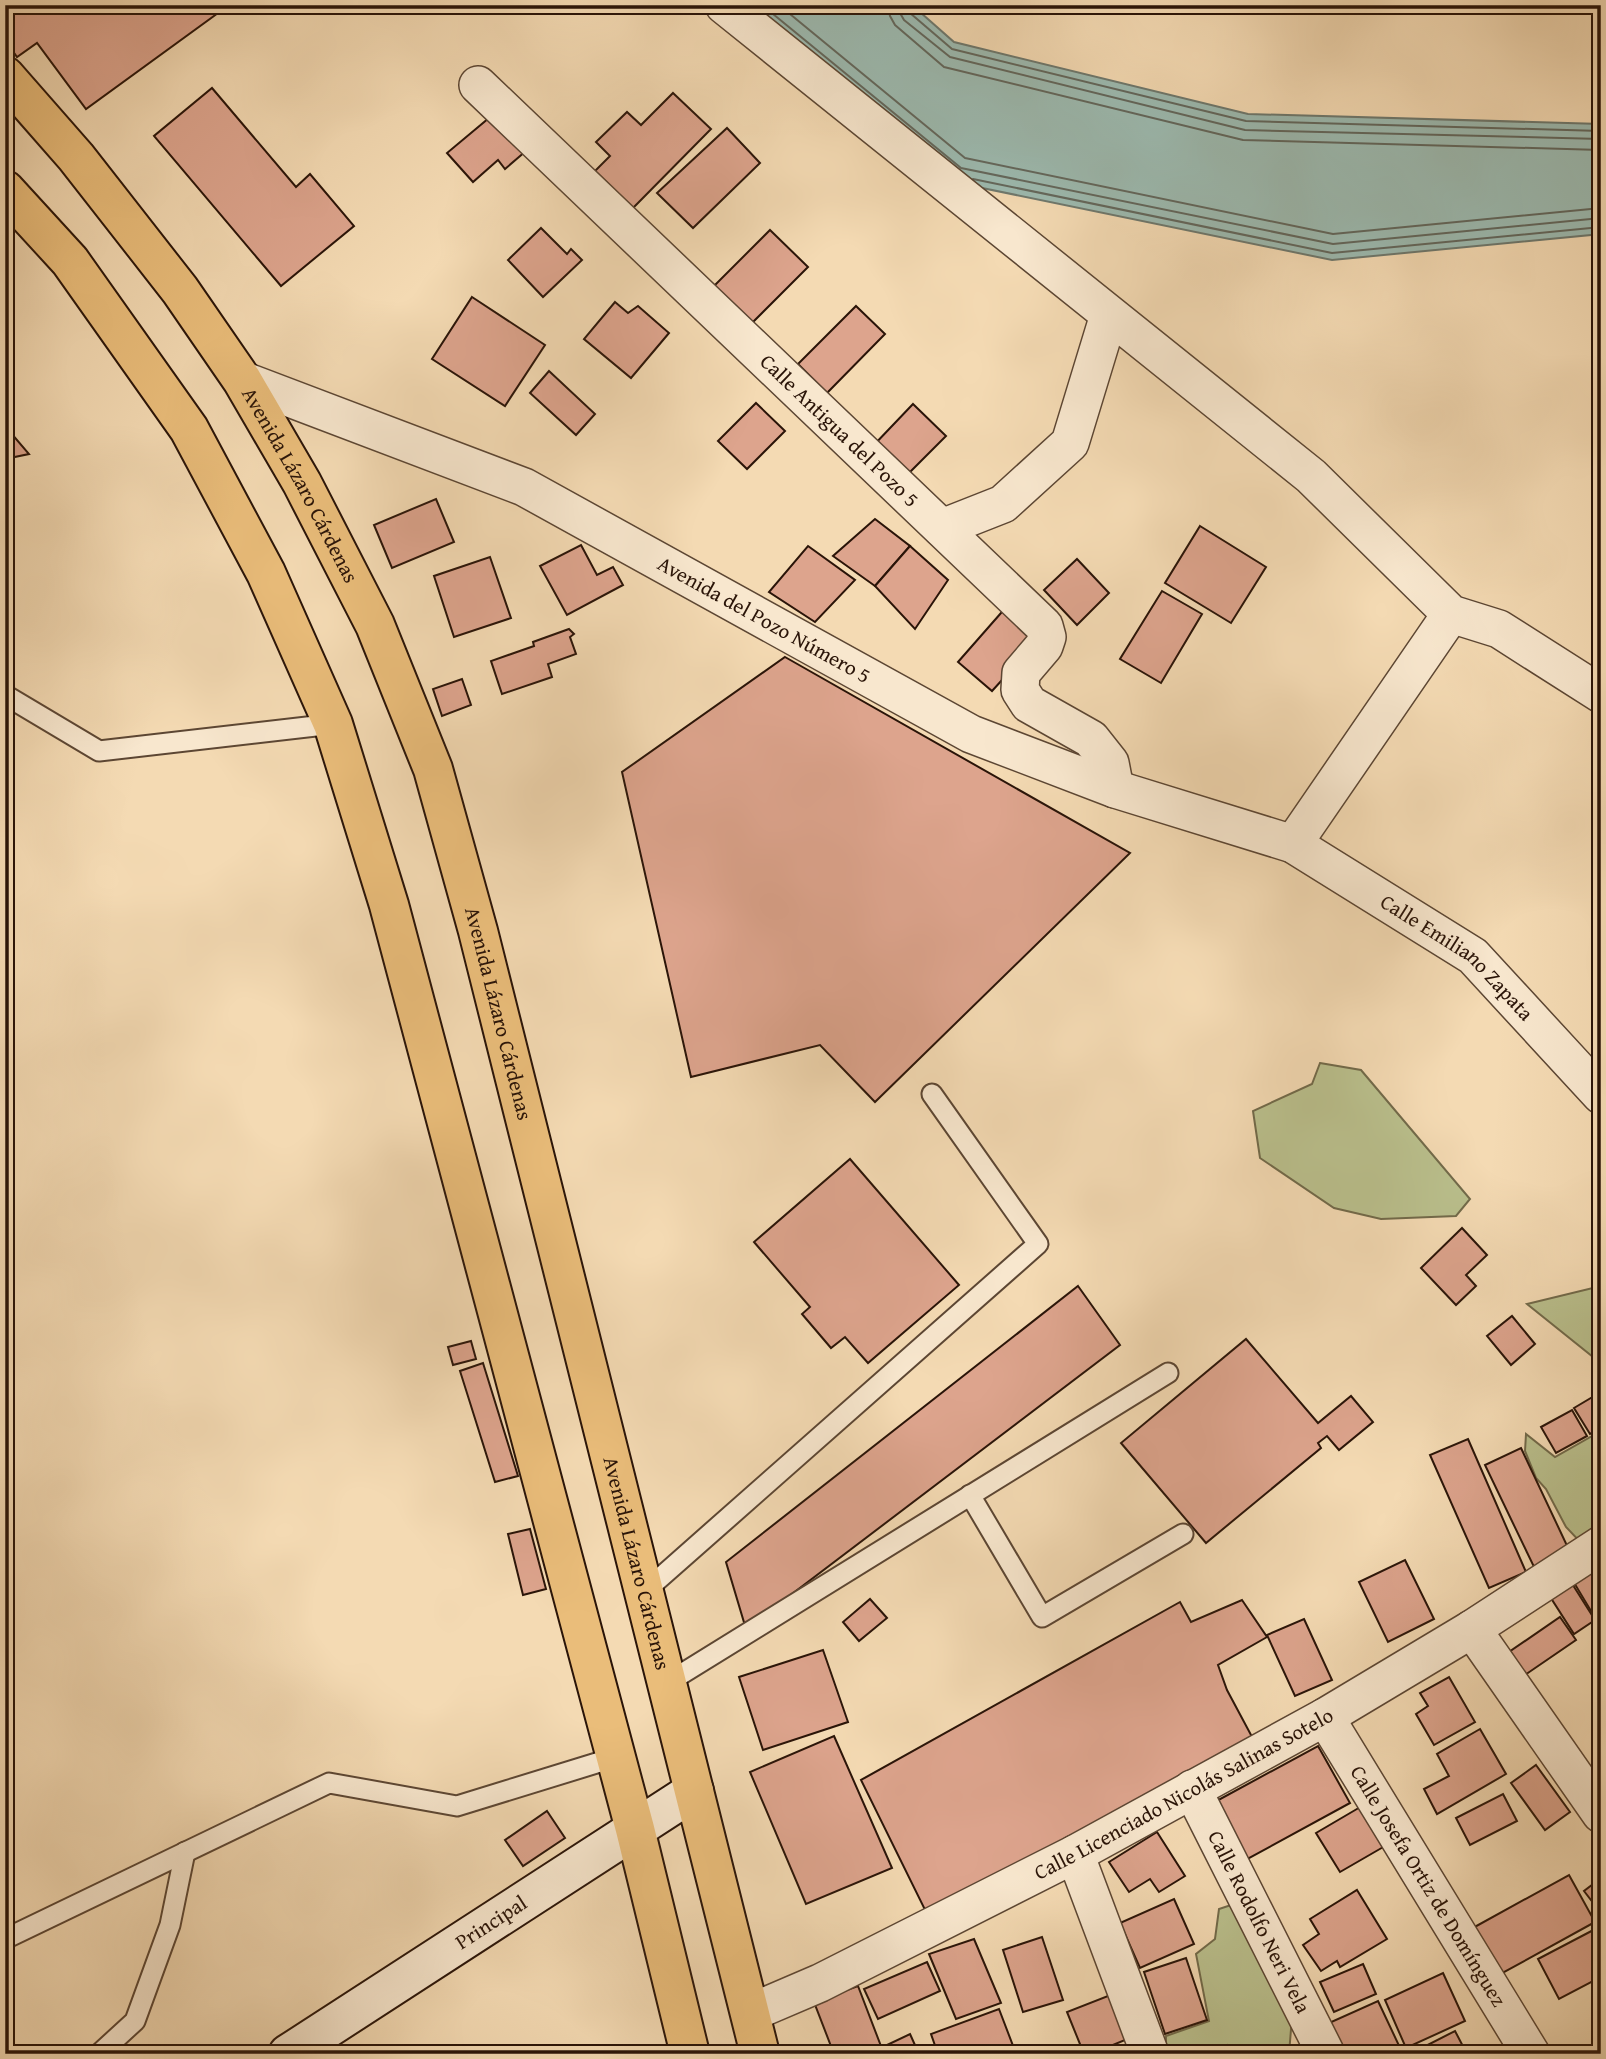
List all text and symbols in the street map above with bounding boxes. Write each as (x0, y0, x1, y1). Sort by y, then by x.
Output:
street label: Calle Antigua del Pozo 5 (753, 346, 926, 514)
street label: Avenida Lázaro Cárdenas (234, 381, 367, 588)
street label: Avenida del Pozo Número 5 (652, 548, 877, 691)
street label: Calle Emiliano Zapata (1374, 886, 1541, 1027)
street label: Avenida Lázaro Cárdenas (457, 903, 541, 1123)
street label: Avenida Lázaro Cárdenas (596, 1453, 679, 1673)
street label: Calle Licenciado Nicolás Salinas Sotelo (1028, 1700, 1339, 1887)
street label: Calle Josefa Ortiz de Domínguez (1343, 1759, 1514, 2012)
street label: Calle Rodolfo Neri Vela (1200, 1825, 1319, 2019)
street label: Principal (449, 1887, 533, 1957)

